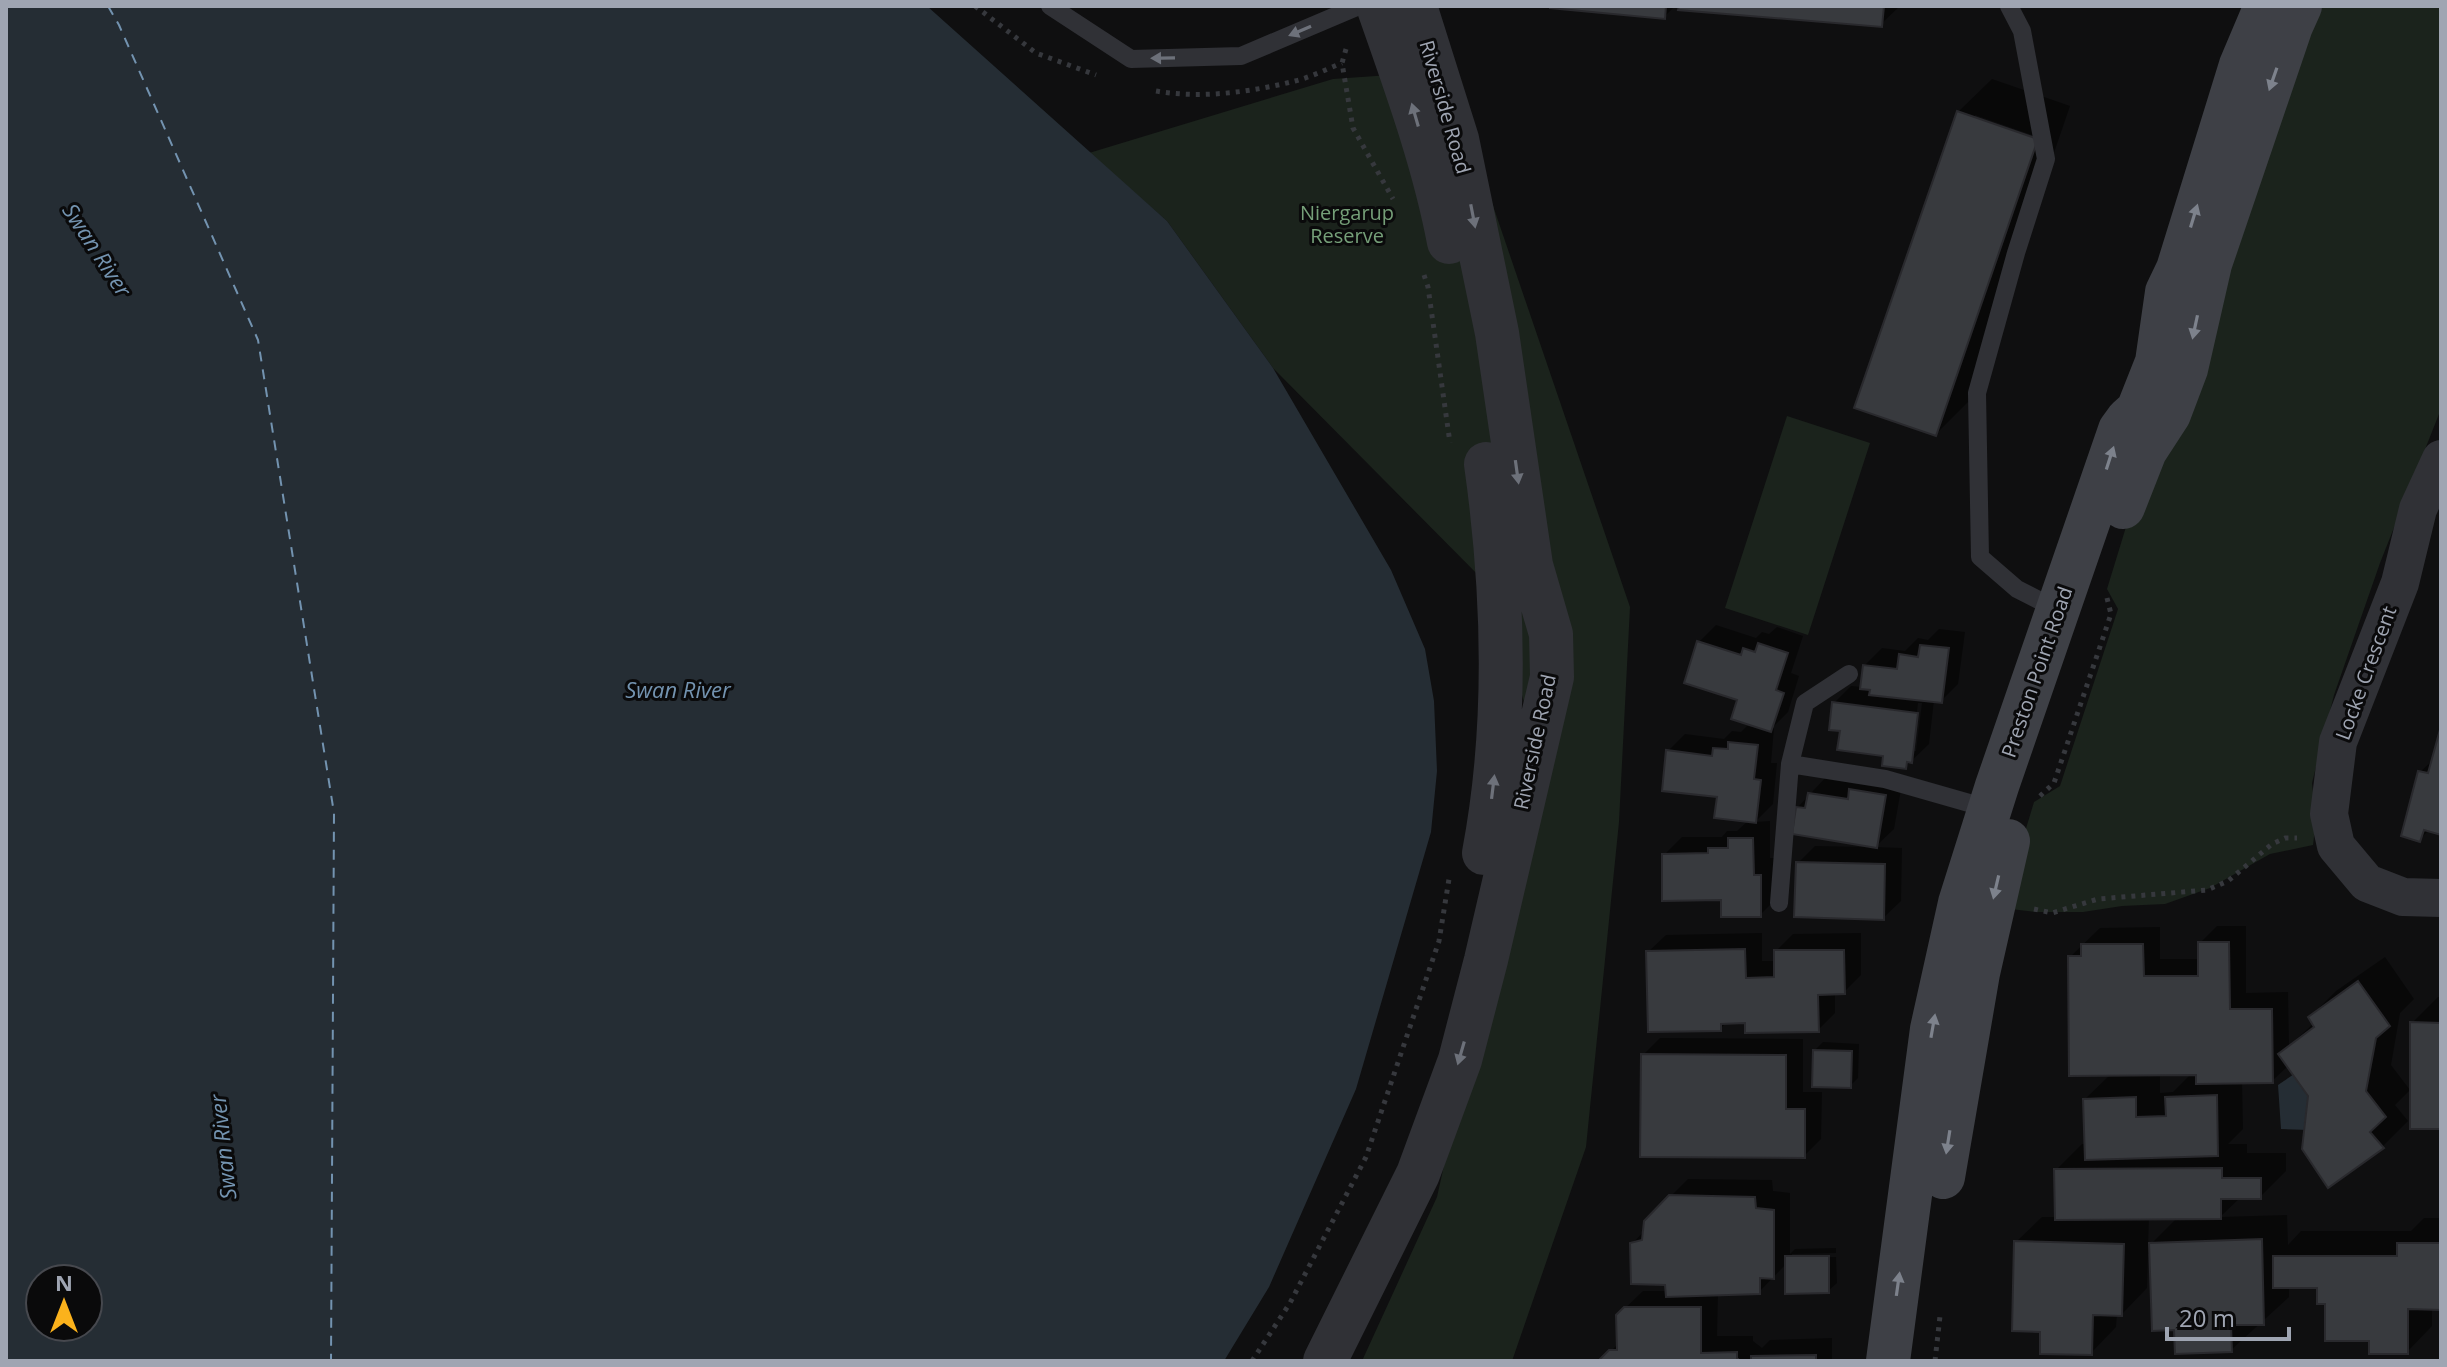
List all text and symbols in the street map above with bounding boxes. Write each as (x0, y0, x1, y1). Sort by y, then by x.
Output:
one-way arrow (1288, 25, 1312, 38)
street label: Riverside Road (1414, 37, 1477, 177)
one-way arrow (1150, 52, 1175, 64)
one-way arrow (2266, 67, 2278, 91)
one-way arrow (1408, 103, 1421, 127)
water label: Swan River (57, 197, 140, 303)
park label: Niergarup Reserve (1300, 199, 1394, 249)
one-way arrow (1467, 204, 1480, 229)
one-way arrow (2188, 204, 2201, 228)
one-way arrow (2188, 314, 2201, 339)
one-way arrow (2105, 446, 2117, 470)
one-way arrow (1511, 460, 1524, 485)
street label: Preston Point Road (1995, 583, 2078, 761)
street label: Locke Crescent (2329, 602, 2402, 744)
street label: Riverside Road (1507, 672, 1562, 812)
water label: Swan River (625, 674, 732, 704)
one-way arrow (1487, 774, 1500, 799)
one-way arrow (1989, 874, 2002, 899)
one-way arrow (1928, 1013, 1940, 1038)
one-way arrow (1454, 1042, 1467, 1066)
water label: Swan River (201, 1092, 242, 1201)
one-way arrow (1941, 1130, 1954, 1155)
north arrow (24, 1263, 104, 1343)
text: N (55, 1267, 73, 1297)
one-way arrow (1892, 1271, 1905, 1296)
scale bar (2167, 1291, 2289, 1341)
text: 20 m (2179, 1301, 2235, 1334)

